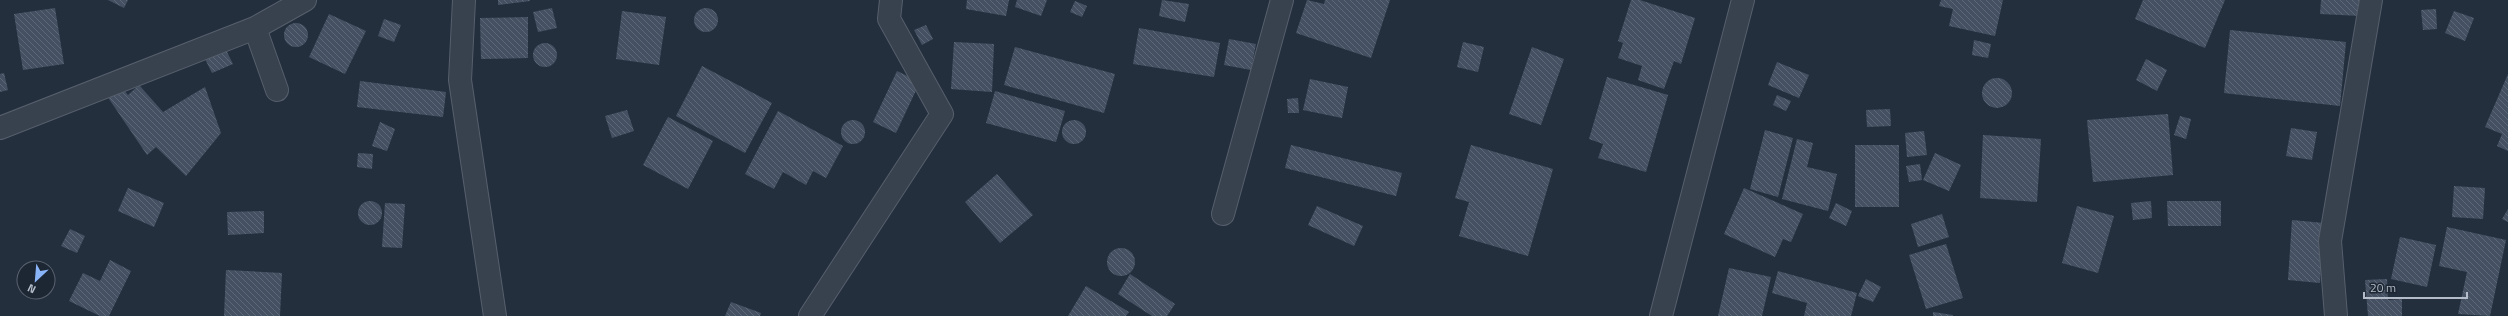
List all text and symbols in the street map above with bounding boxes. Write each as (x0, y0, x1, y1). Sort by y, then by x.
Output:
north arrow (16, 260, 56, 300)
scale bar (2364, 274, 2467, 300)
text: 20 m (2370, 278, 2396, 297)
text: N (25, 280, 39, 298)

